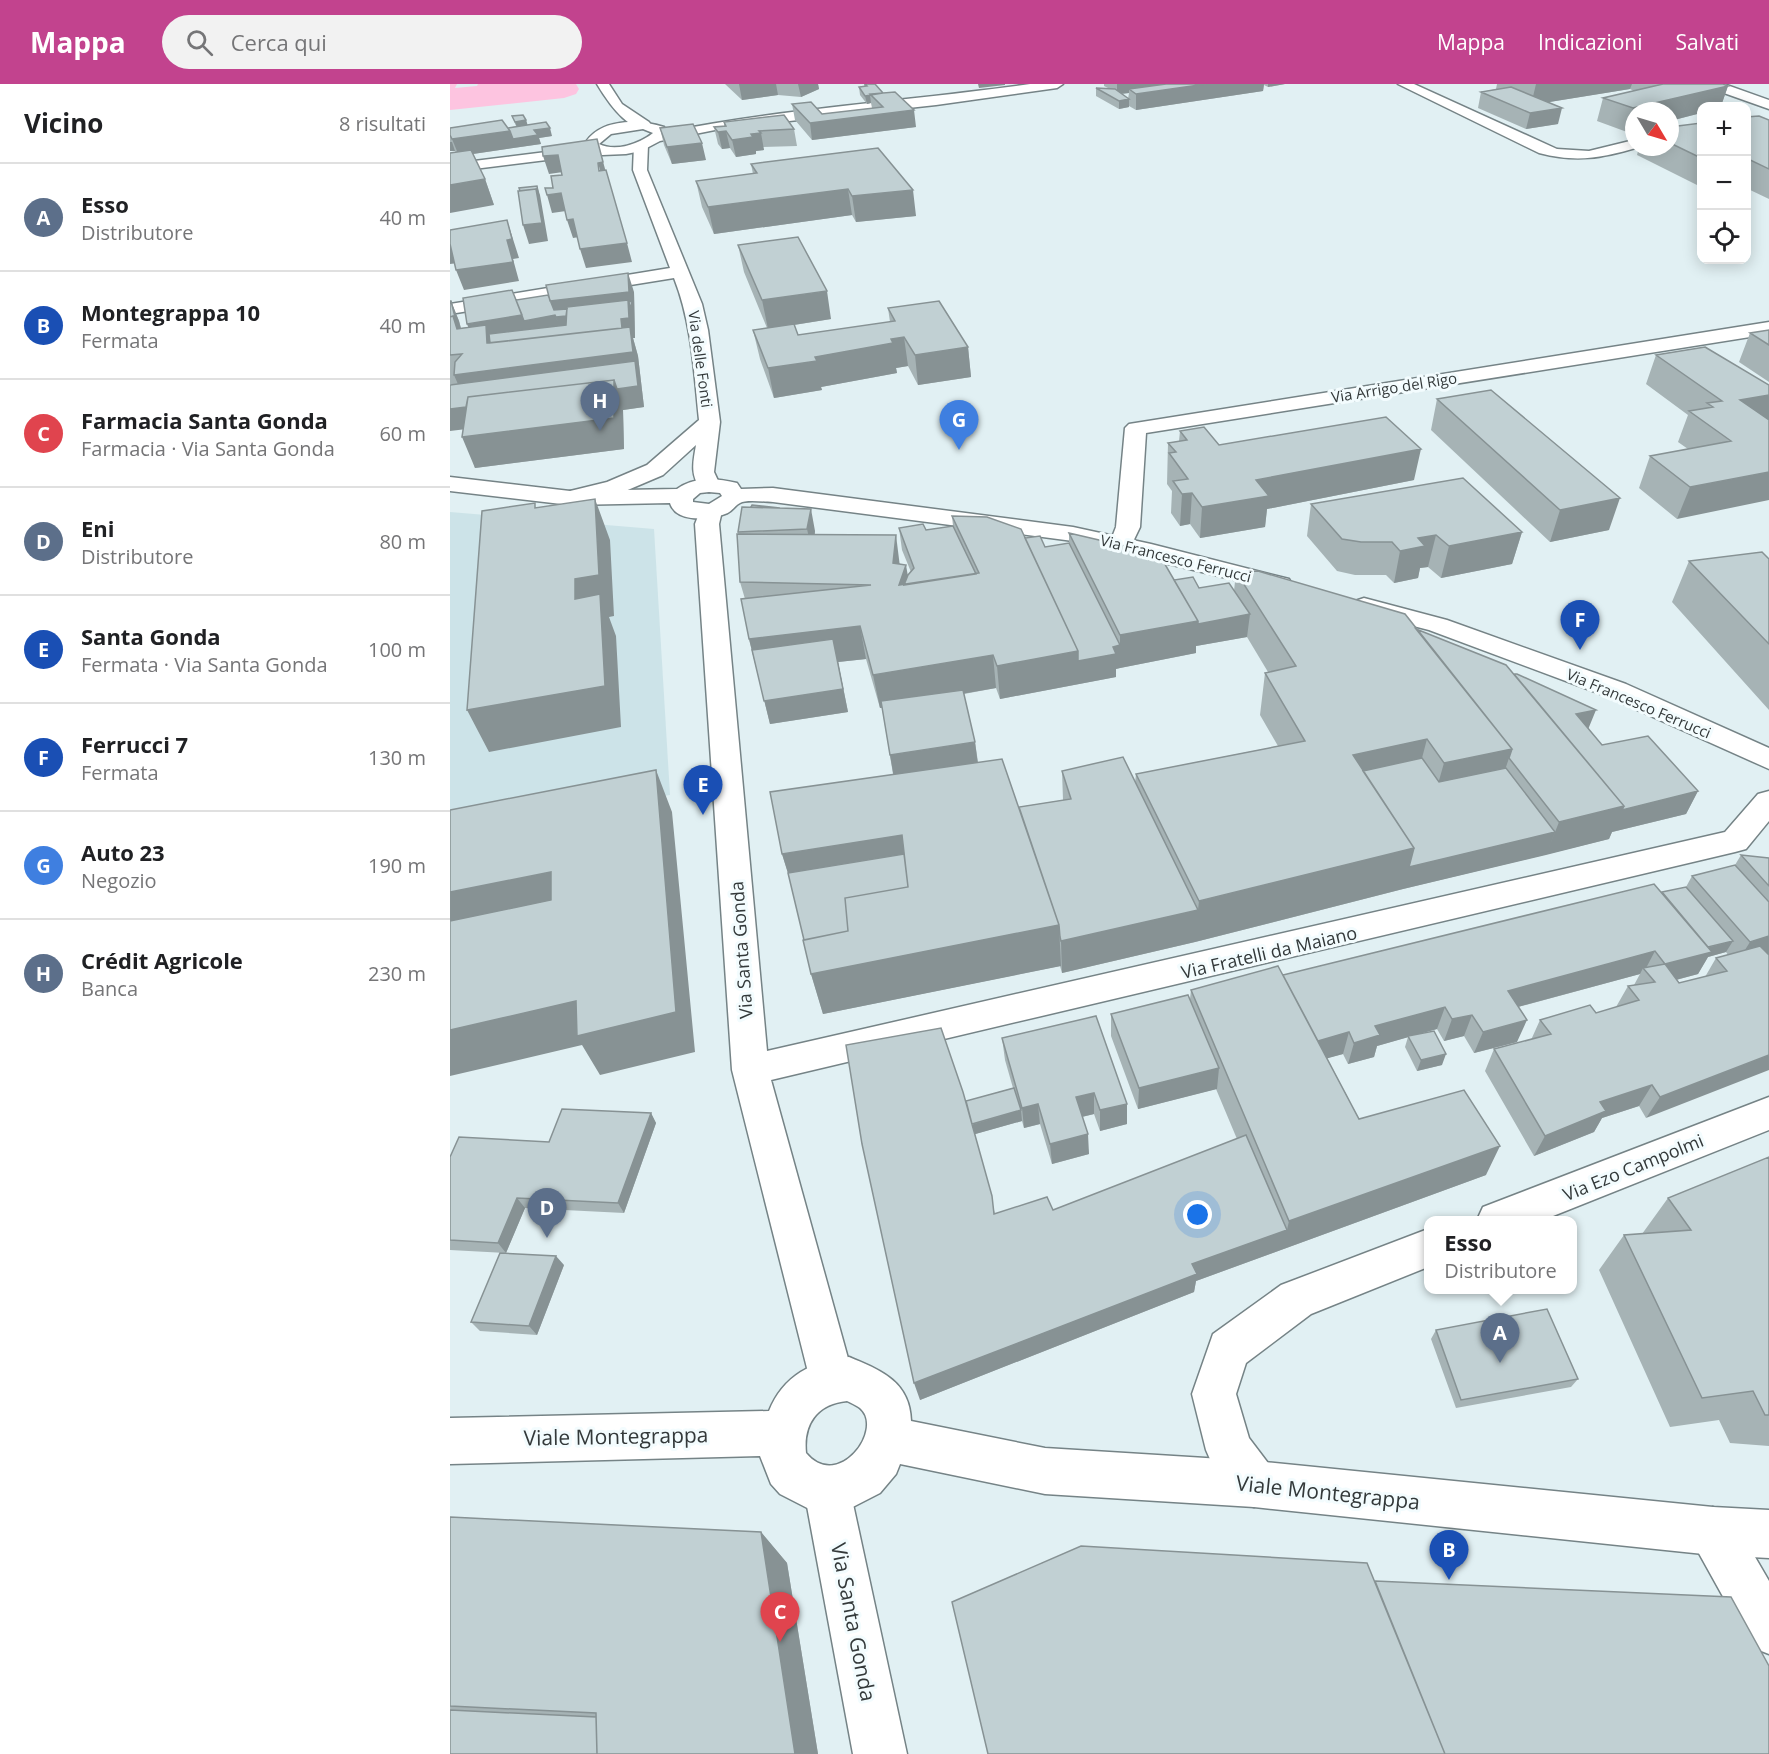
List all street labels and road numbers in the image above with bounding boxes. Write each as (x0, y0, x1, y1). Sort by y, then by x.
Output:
street label: Via delle Fonti (684, 309, 718, 409)
street label: Via Arrigo del Rigo (1330, 367, 1458, 407)
street label: Via Francesco Ferrucci (1098, 530, 1254, 586)
street label: Via Francesco Ferrucci (1564, 664, 1714, 742)
street label: Via Santa Gonda (724, 880, 758, 1020)
street label: Via Fratelli da Maiano (1179, 920, 1359, 984)
street label: Via Ezo Campolmi (1559, 1128, 1707, 1206)
street label: Viale Montegrappa (523, 1420, 709, 1452)
street label: Viale Montegrappa (1235, 1468, 1421, 1516)
street label: Via Santa Gonda (825, 1540, 883, 1704)

